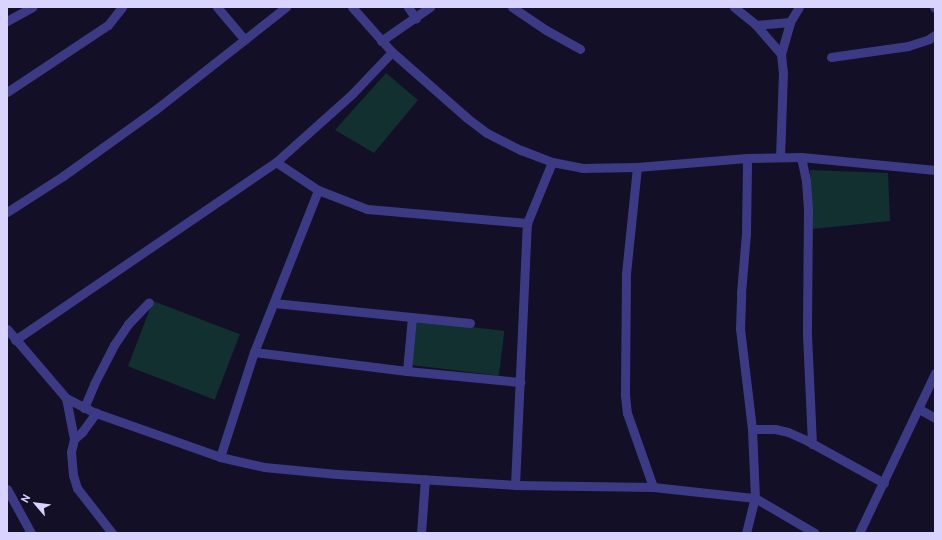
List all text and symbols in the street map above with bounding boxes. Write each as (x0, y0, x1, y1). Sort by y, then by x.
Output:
north arrow (16, 484, 56, 524)
text: N (18, 492, 33, 505)

